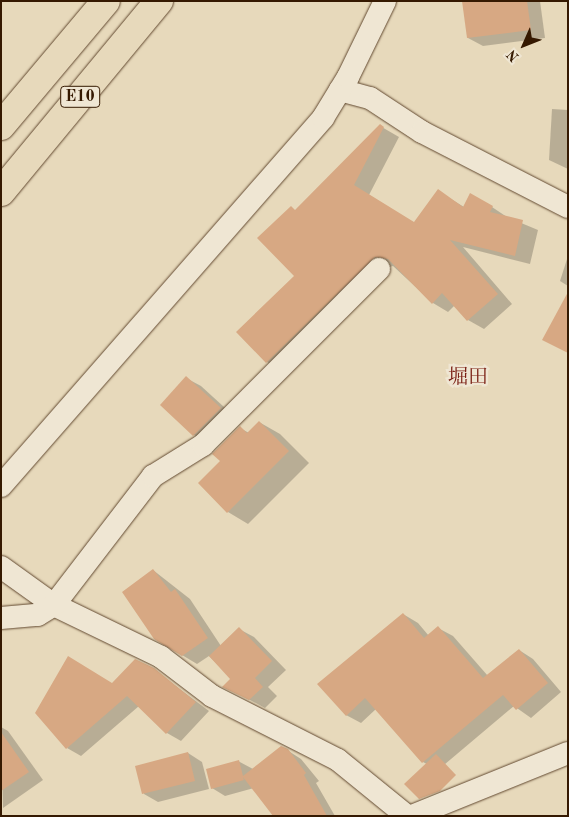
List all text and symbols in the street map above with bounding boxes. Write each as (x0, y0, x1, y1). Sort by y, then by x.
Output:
north arrow (499, 20, 549, 70)
text: N (504, 47, 522, 64)
road number: E10 (60, 84, 100, 110)
district label: 堀田 (448, 366, 488, 390)

